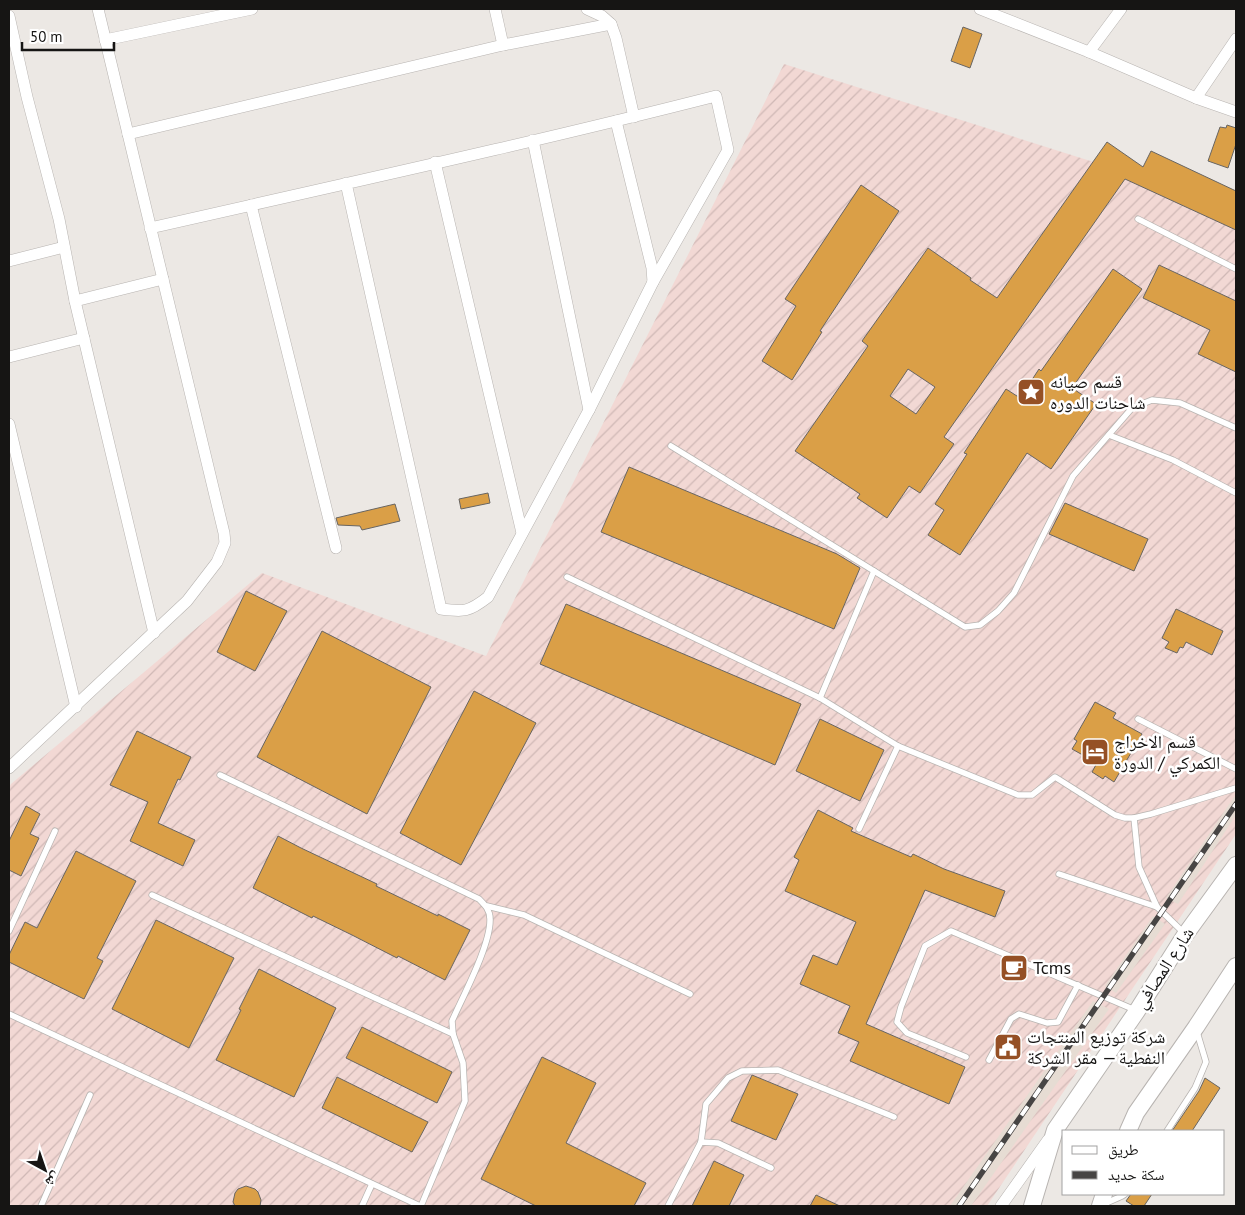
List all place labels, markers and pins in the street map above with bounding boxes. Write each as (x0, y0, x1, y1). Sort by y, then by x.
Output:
place label: قسم صيانه شاحنات الدوره (1050, 370, 1146, 414)
place icon: قسم صيانه شاحنات الدوره (1016, 377, 1046, 407)
place label: قسم الاخراج الكمركي / الدورة (1114, 730, 1220, 778)
hotel icon: قسم الاخراج الكمركي / الدورة (1080, 737, 1110, 767)
cafe icon: Tcms (999, 953, 1029, 983)
place label: Tcms (1033, 956, 1071, 979)
place label: شركة توزيع المنتجات النفطية — مقر الشركة (1027, 1025, 1165, 1069)
public building icon: شركة توزيع المنتجات النفطية — مقر الشركة (993, 1032, 1023, 1062)

